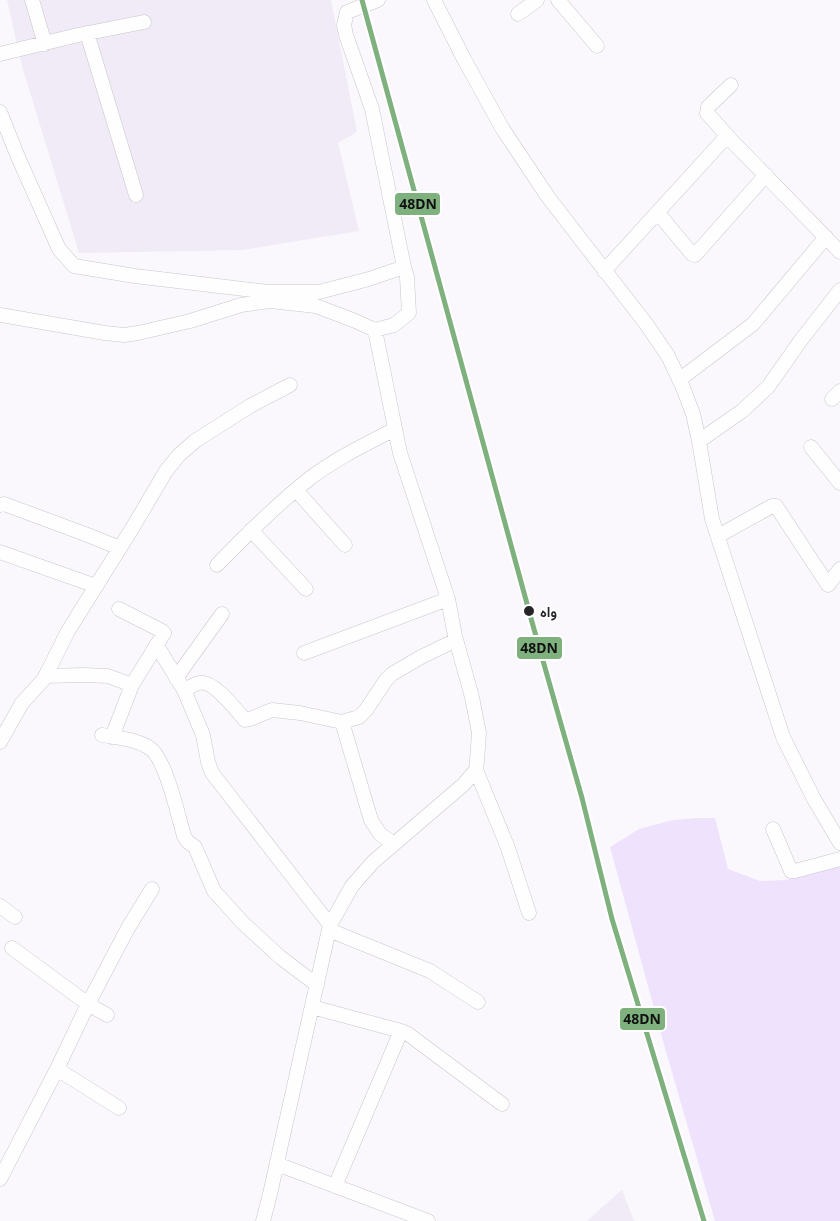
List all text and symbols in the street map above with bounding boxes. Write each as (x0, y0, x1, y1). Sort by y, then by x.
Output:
line badge: 48DN (394, 192, 441, 216)
text: 48DN (399, 194, 437, 213)
place label: واہ (540, 602, 557, 621)
marker: واہ (522, 604, 536, 618)
line badge: 48DN (516, 636, 563, 660)
text: 48DN (520, 638, 558, 657)
line badge: 48DN (619, 1007, 666, 1031)
text: 48DN (623, 1009, 661, 1028)

